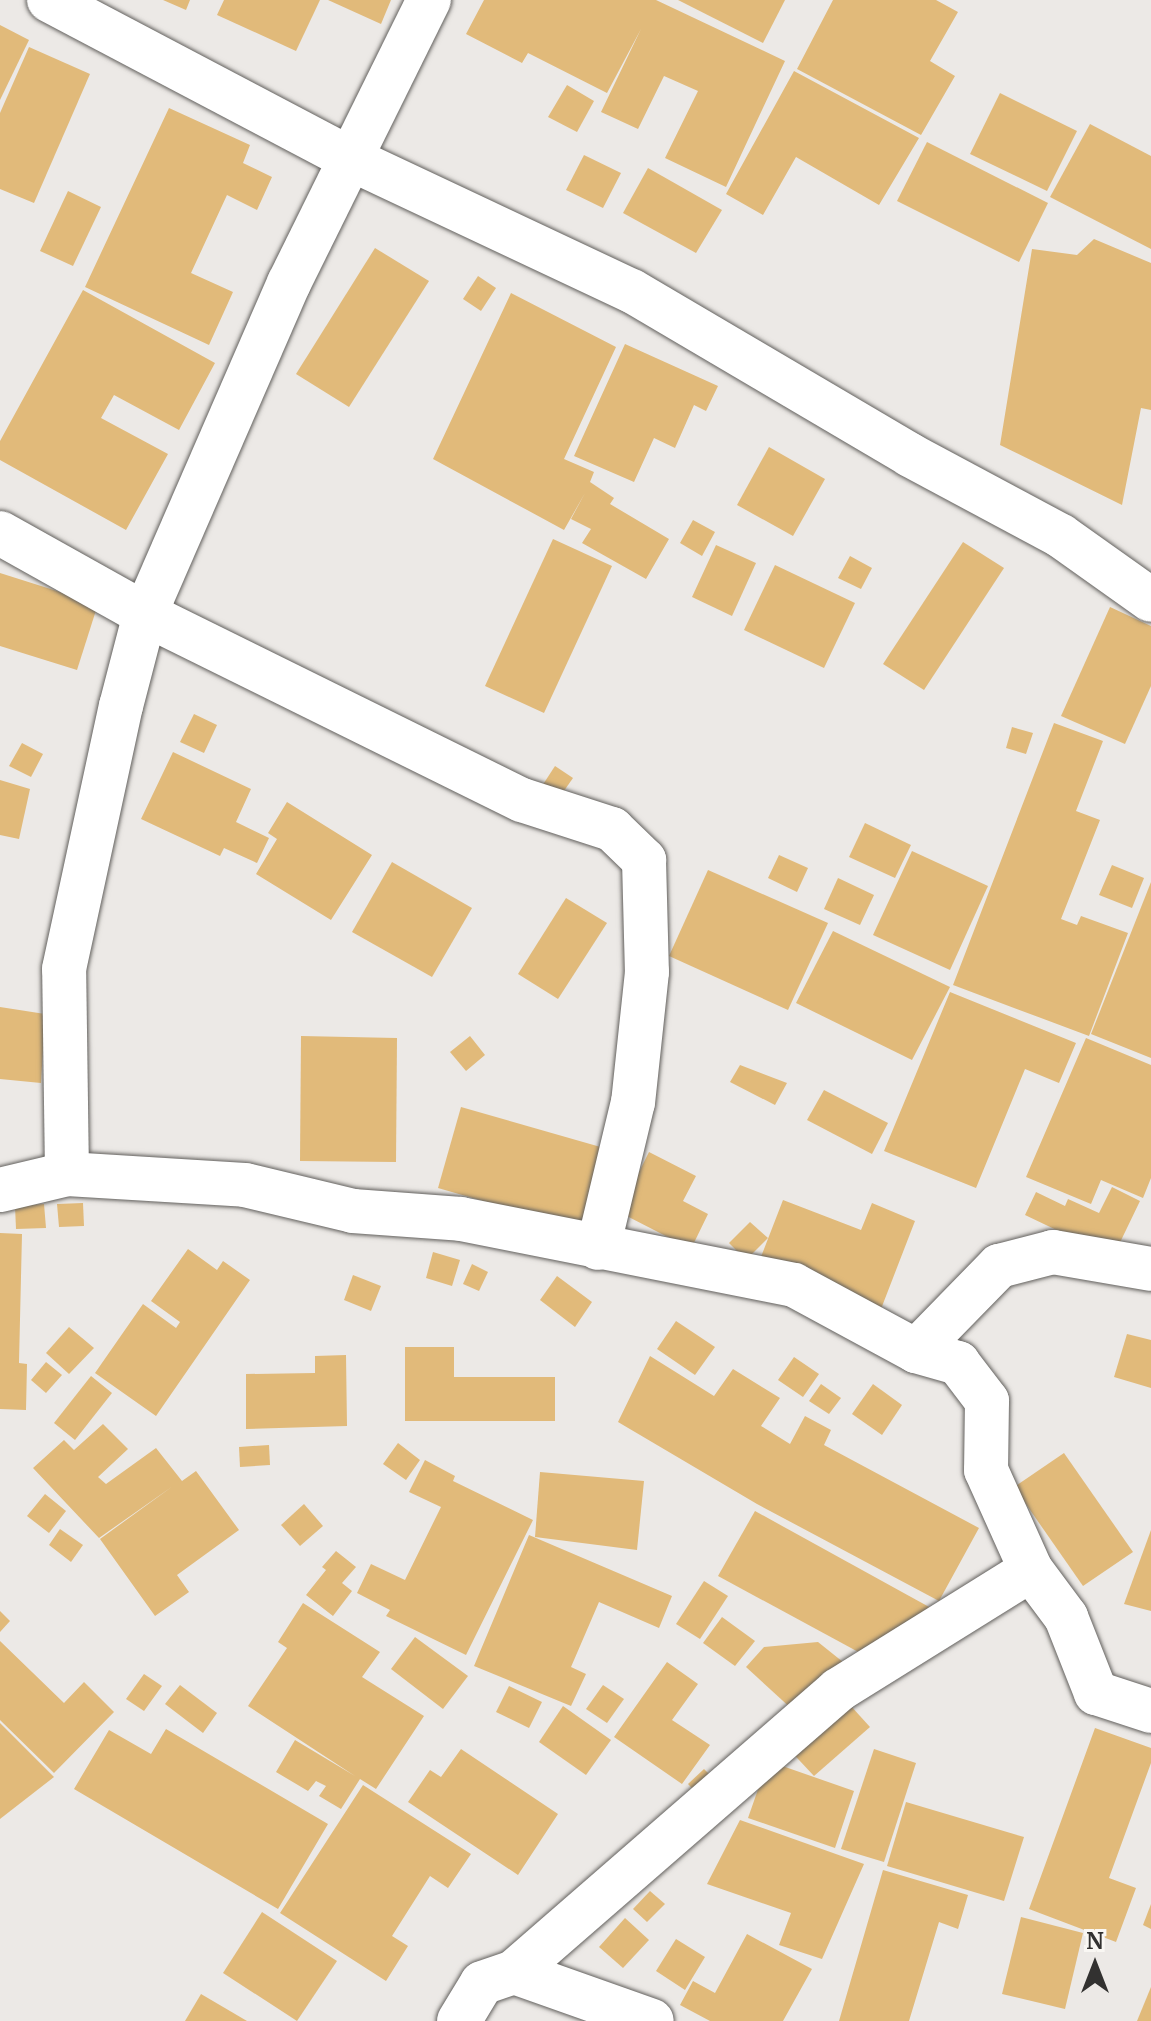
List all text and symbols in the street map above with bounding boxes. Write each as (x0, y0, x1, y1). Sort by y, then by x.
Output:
north arrow (1055, 1925, 1135, 2005)
text: N (1086, 1927, 1104, 1955)

